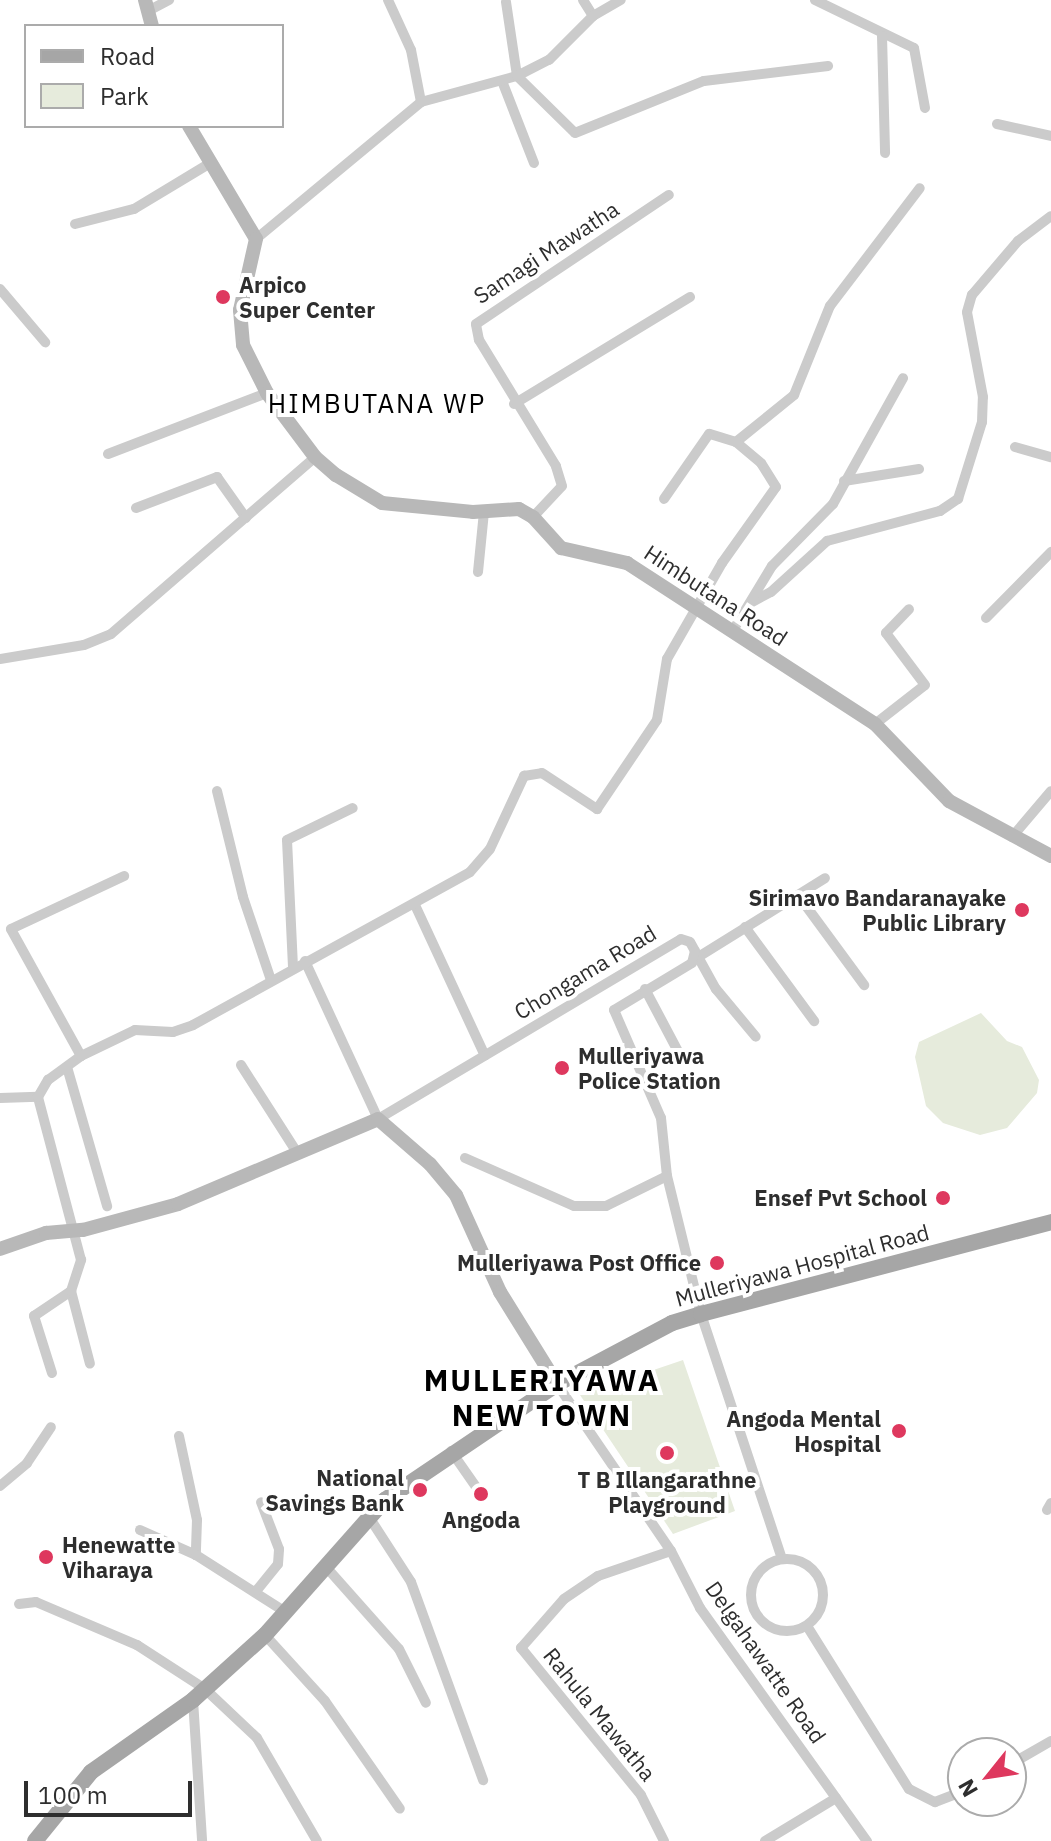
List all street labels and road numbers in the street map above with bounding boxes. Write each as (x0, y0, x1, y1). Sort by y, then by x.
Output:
street label: Samagi Mawatha (468, 195, 624, 309)
street label: Himbutana Road (640, 539, 792, 651)
street label: Chongama Road (509, 919, 661, 1025)
street label: Mulleriyawa Hospital Road (672, 1218, 932, 1312)
street label: Delgahawatte Road (700, 1576, 832, 1748)
street label: Rahula Mawatha (538, 1642, 662, 1786)

